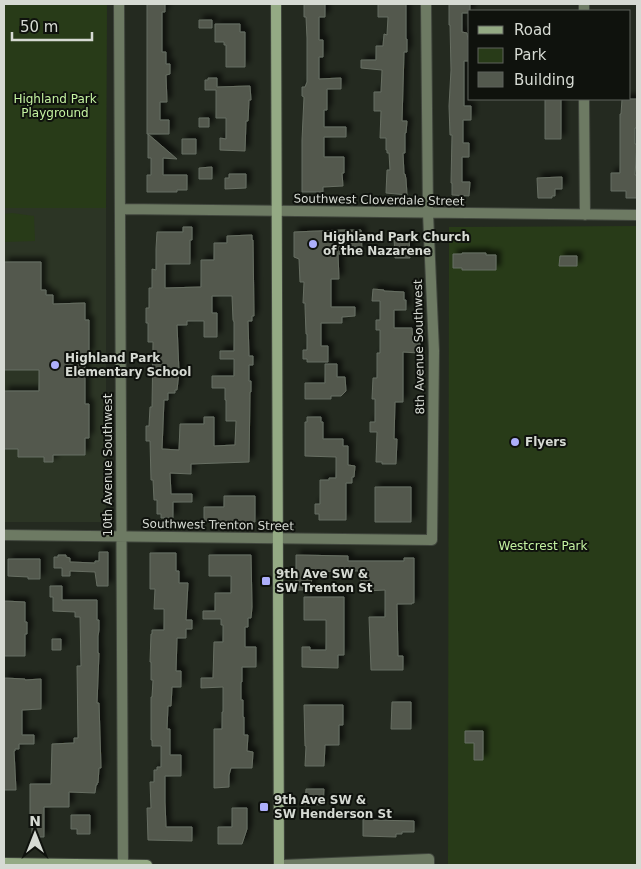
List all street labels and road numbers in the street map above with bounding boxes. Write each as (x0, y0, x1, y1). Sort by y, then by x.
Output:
street label: Southwest Cloverdale Street (293, 192, 465, 208)
street label: 8th Avenue Southwest (411, 279, 427, 415)
street label: 10th Avenue Southwest (101, 393, 115, 536)
street label: Southwest Trenton Street (142, 517, 294, 533)

